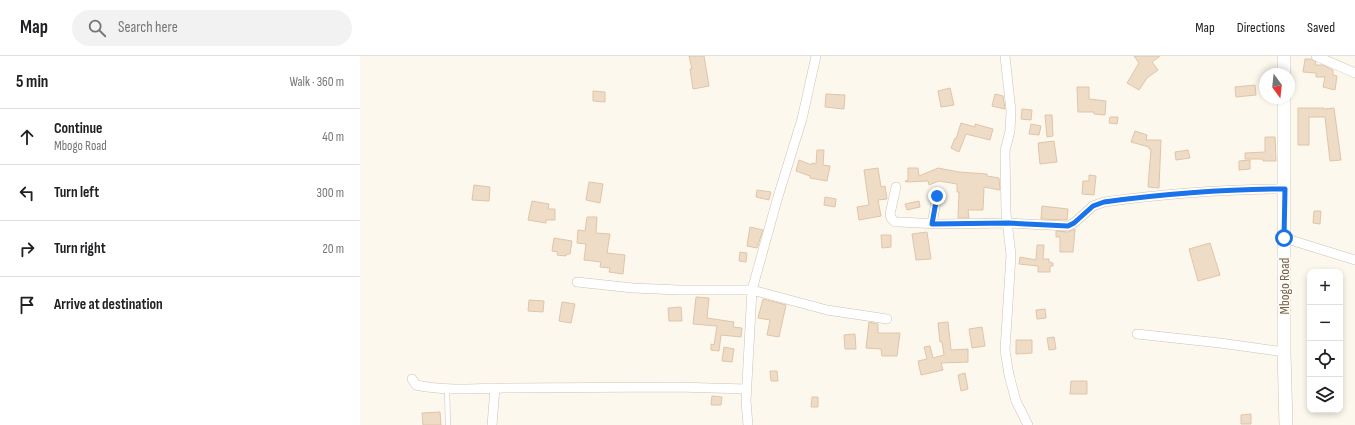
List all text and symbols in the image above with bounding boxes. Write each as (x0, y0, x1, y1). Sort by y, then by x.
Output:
search box (72, 10, 352, 46)
text: Map (20, 16, 48, 39)
icon: search (86, 17, 108, 39)
text: Search here (118, 18, 178, 37)
text: Map (1195, 19, 1215, 36)
text: Directions (1237, 19, 1285, 36)
text: Saved (1307, 19, 1335, 36)
north arrow (1259, 68, 1295, 104)
text: 5 min (16, 72, 48, 92)
text: Walk · 360 m (289, 74, 344, 90)
text: Continue (54, 119, 103, 138)
icon: ahead (16, 126, 38, 148)
text: 40 m (322, 129, 344, 145)
text: Mbogo Road (54, 138, 107, 154)
icon: left (16, 182, 38, 204)
text: Turn left (54, 183, 99, 202)
text: 300 m (317, 185, 344, 201)
route end (928, 187, 946, 205)
route start (1275, 229, 1293, 247)
icon: right (16, 238, 38, 260)
text: Turn right (54, 239, 106, 258)
text: 20 m (322, 241, 344, 257)
street label: Mbogo Road (1276, 257, 1293, 314)
map controls (1307, 269, 1343, 413)
button: + (1307, 269, 1343, 305)
icon: arrive (16, 294, 38, 316)
text: Arrive at destination (54, 295, 163, 314)
button: − (1307, 305, 1343, 341)
button: locate (1307, 341, 1343, 377)
button: layers (1307, 377, 1343, 413)

